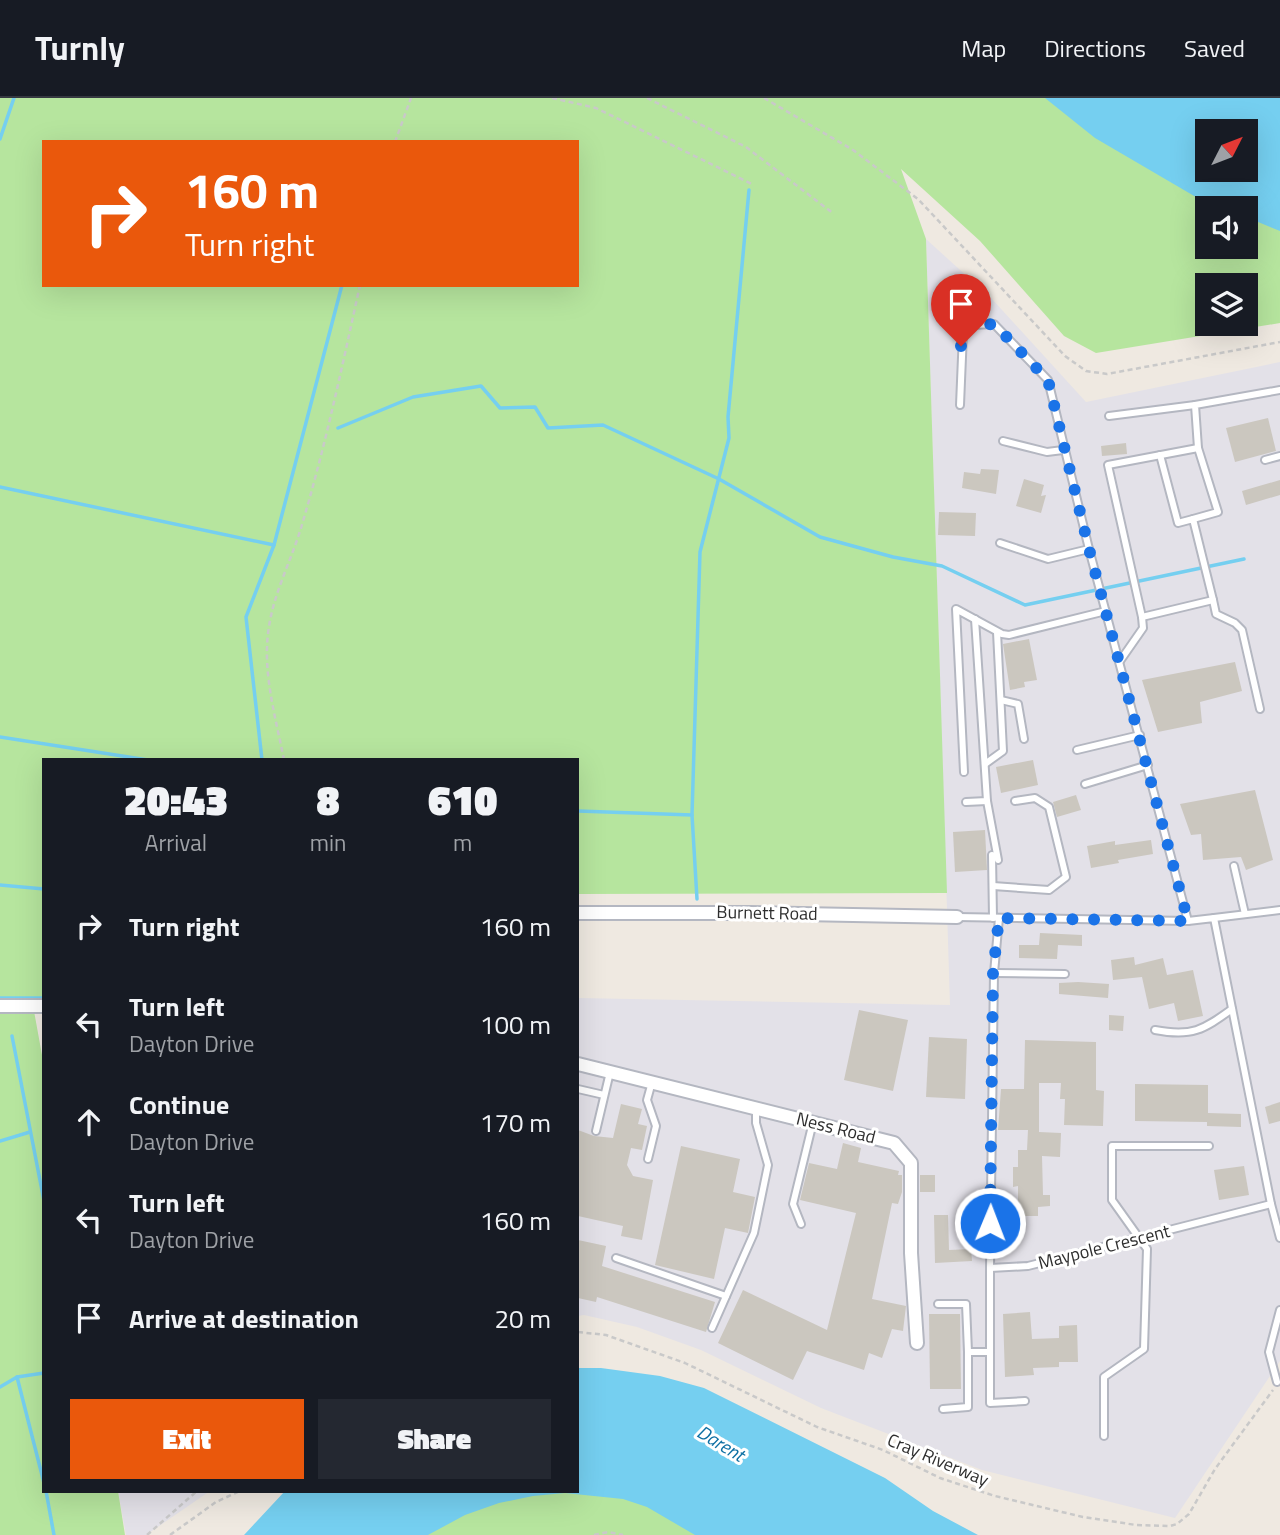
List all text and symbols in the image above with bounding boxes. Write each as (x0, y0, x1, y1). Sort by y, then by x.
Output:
text: Turnly (35, 23, 125, 73)
text: Map (961, 30, 1006, 66)
text: Directions (1044, 30, 1146, 66)
text: Saved (1184, 30, 1245, 66)
north arrow (1195, 119, 1258, 182)
map controls (1195, 119, 1258, 336)
text: 160 m (185, 152, 319, 227)
icon: right (70, 168, 161, 259)
button: sound (1195, 196, 1258, 259)
text: Turn right (185, 220, 314, 268)
button: layers (1195, 273, 1258, 336)
pin (931, 274, 991, 346)
icon: arrive (942, 285, 980, 323)
text: 20:43 (124, 767, 228, 831)
text: 8 (317, 767, 340, 831)
text: 610 (428, 767, 497, 831)
text: Arrival (145, 825, 207, 860)
text: min (310, 825, 346, 860)
text: m (453, 825, 472, 860)
street label: Burnett Road (716, 898, 818, 927)
icon: right (70, 907, 108, 945)
text: Turn right (129, 907, 240, 946)
text: 160 m (480, 907, 551, 946)
text: Turn left (129, 987, 224, 1026)
icon: left (70, 1005, 108, 1043)
text: 100 m (480, 1005, 551, 1044)
text: Dayton Drive (129, 1026, 254, 1061)
text: Continue (129, 1085, 229, 1124)
icon: ahead (70, 1103, 108, 1141)
text: 170 m (480, 1103, 551, 1142)
street label: Ness Road (794, 1105, 879, 1150)
text: Dayton Drive (129, 1124, 254, 1159)
text: Turn left (129, 1183, 224, 1222)
position arrow (953, 1186, 1027, 1260)
icon: left (70, 1201, 108, 1239)
text: 160 m (480, 1201, 551, 1240)
street label: Maypole Crescent (1035, 1217, 1173, 1276)
text: Dayton Drive (129, 1222, 254, 1257)
icon: arrive (70, 1299, 108, 1337)
text: Arrive at destination (129, 1299, 359, 1338)
text: 20 m (494, 1299, 551, 1338)
button: Exit (70, 1399, 304, 1479)
button: Share (318, 1399, 551, 1479)
water label: Darent (692, 1417, 752, 1469)
street label: Cray Riverway (883, 1426, 993, 1493)

